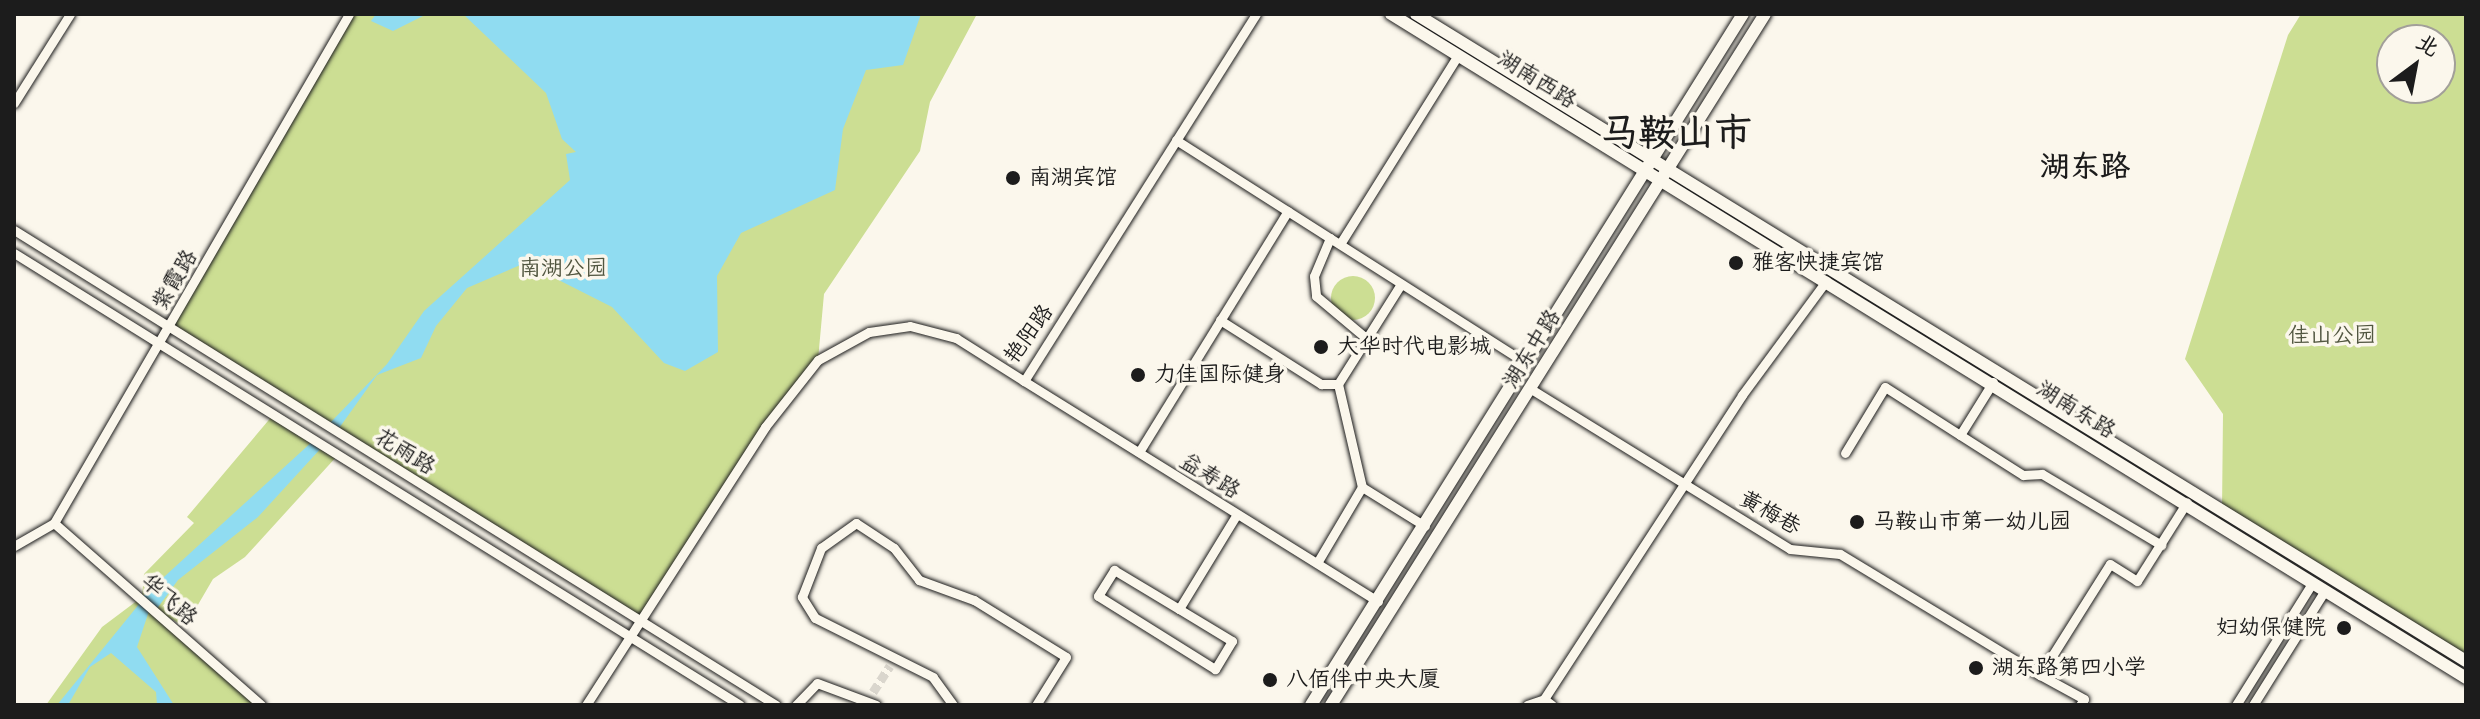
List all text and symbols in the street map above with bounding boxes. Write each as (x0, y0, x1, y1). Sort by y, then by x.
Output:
north arrow (2376, 24, 2456, 104)
text: 北 (2411, 28, 2444, 62)
street label: 湖南西路 (1493, 45, 1581, 115)
district label: 马鞍山市 (1600, 111, 1752, 157)
district label: 湖东路 (2040, 149, 2130, 185)
place label: 南湖宾馆 (1029, 165, 1117, 191)
marker: 南湖宾馆 (1004, 169, 1022, 187)
street label: 紫霞路 (147, 245, 203, 315)
place label: 雅客快捷宾馆 (1752, 250, 1884, 276)
marker: 雅客快捷宾馆 (1727, 254, 1745, 272)
park label: 南湖公园 (519, 256, 607, 282)
street label: 艳阳路 (999, 300, 1059, 368)
street label: 湖东中路 (1497, 305, 1567, 393)
park label: 佳山公园 (2288, 323, 2376, 349)
place label: 大华时代电影城 (1337, 334, 1491, 360)
marker: 大华时代电影城 (1312, 338, 1330, 356)
place label: 力佳国际健身 (1154, 362, 1286, 388)
marker: 力佳国际健身 (1129, 366, 1147, 384)
street label: 湖南东路 (2032, 375, 2120, 445)
street label: 花雨路 (370, 423, 440, 481)
street label: 益寿路 (1175, 447, 1245, 505)
street label: 黄梅巷 (1735, 485, 1805, 541)
place label: 马鞍山市第一幼儿园 (1873, 509, 2071, 535)
marker: 马鞍山市第一幼儿园 (1848, 513, 1866, 531)
street label: 华飞路 (135, 568, 203, 632)
place label: 妇幼保健院 (2216, 615, 2326, 641)
marker: 妇幼保健院 (2333, 617, 2355, 639)
place label: 湖东路第四小学 (1992, 655, 2146, 681)
marker: 湖东路第四小学 (1967, 659, 1985, 677)
place label: 八佰伴中央大厦 (1286, 667, 1440, 693)
marker: 八佰伴中央大厦 (1261, 671, 1279, 689)

